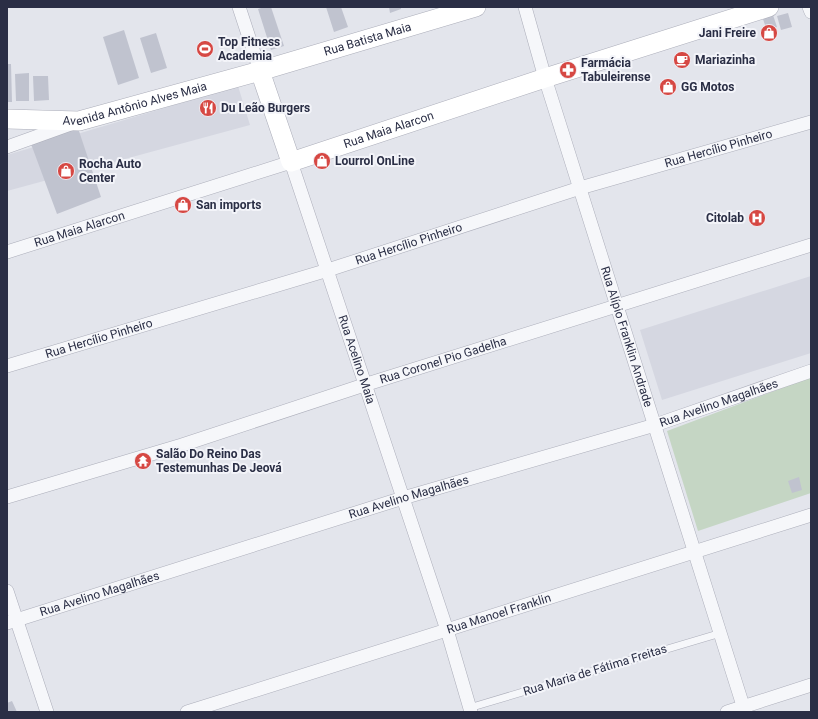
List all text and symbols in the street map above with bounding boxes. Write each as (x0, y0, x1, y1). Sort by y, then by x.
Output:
street label: Rua Batista Maia (322, 20, 413, 59)
shop icon: Jani Freire (759, 23, 779, 43)
place label: Jani Freire (699, 26, 757, 40)
place label: Top Fitness Academia (218, 35, 280, 63)
sports icon: Top Fitness Academia (195, 39, 215, 59)
cafe icon: Mariazinha (672, 50, 692, 70)
place label: Mariazinha (695, 53, 756, 67)
place label: Farmácia Tabuleirense (581, 56, 651, 84)
pharmacy icon: Farmácia Tabuleirense (558, 60, 578, 80)
shop icon: GG Motos (658, 77, 678, 97)
street label: Avenida Antônio Alves Maia (62, 79, 208, 129)
place label: GG Motos (681, 80, 734, 94)
restaurant icon: Du Leão Burgers (198, 98, 218, 118)
place label: Du Leão Burgers (221, 101, 310, 115)
street label: Rua Maia Alarcon (342, 108, 435, 151)
street label: Rua Hercílio Pinheiro (663, 126, 774, 170)
shop icon: Lourrol OnLine (312, 151, 332, 171)
place label: Lourrol OnLine (335, 154, 415, 168)
place label: Rocha Auto Center (79, 157, 141, 185)
shop icon: Rocha Auto Center (56, 161, 76, 181)
shop icon: San imports (173, 195, 193, 215)
place label: San imports (196, 198, 262, 212)
street label: Rua Maia Alarcon (33, 208, 126, 250)
hospital icon: Citolab (747, 208, 767, 228)
place label: Citolab (706, 211, 744, 225)
street label: Rua Hercílio Pinheiro (354, 220, 464, 268)
street label: Rua Alípio Franklin Andrade (598, 265, 655, 409)
street label: Rua Acelino Maia (335, 313, 378, 406)
street label: Rua Hercílio Pinheiro (44, 316, 154, 361)
street label: Rua Coronel Pio Gadelha (378, 334, 508, 387)
street label: Rua Avelino Magalhães (658, 376, 780, 430)
place label: Salão Do Reino Das Testemunhas De Jeová (156, 447, 282, 475)
temple icon: Salão Do Reino Das Testemunhas De Jeová (133, 451, 153, 471)
street label: Rua Avelino Magalhães (347, 472, 470, 522)
street label: Rua Avelino Magalhães (38, 568, 161, 619)
street label: Rua Manoel Franklin (445, 591, 553, 637)
street label: Rua Maria de Fátima Freitas (522, 641, 668, 699)

